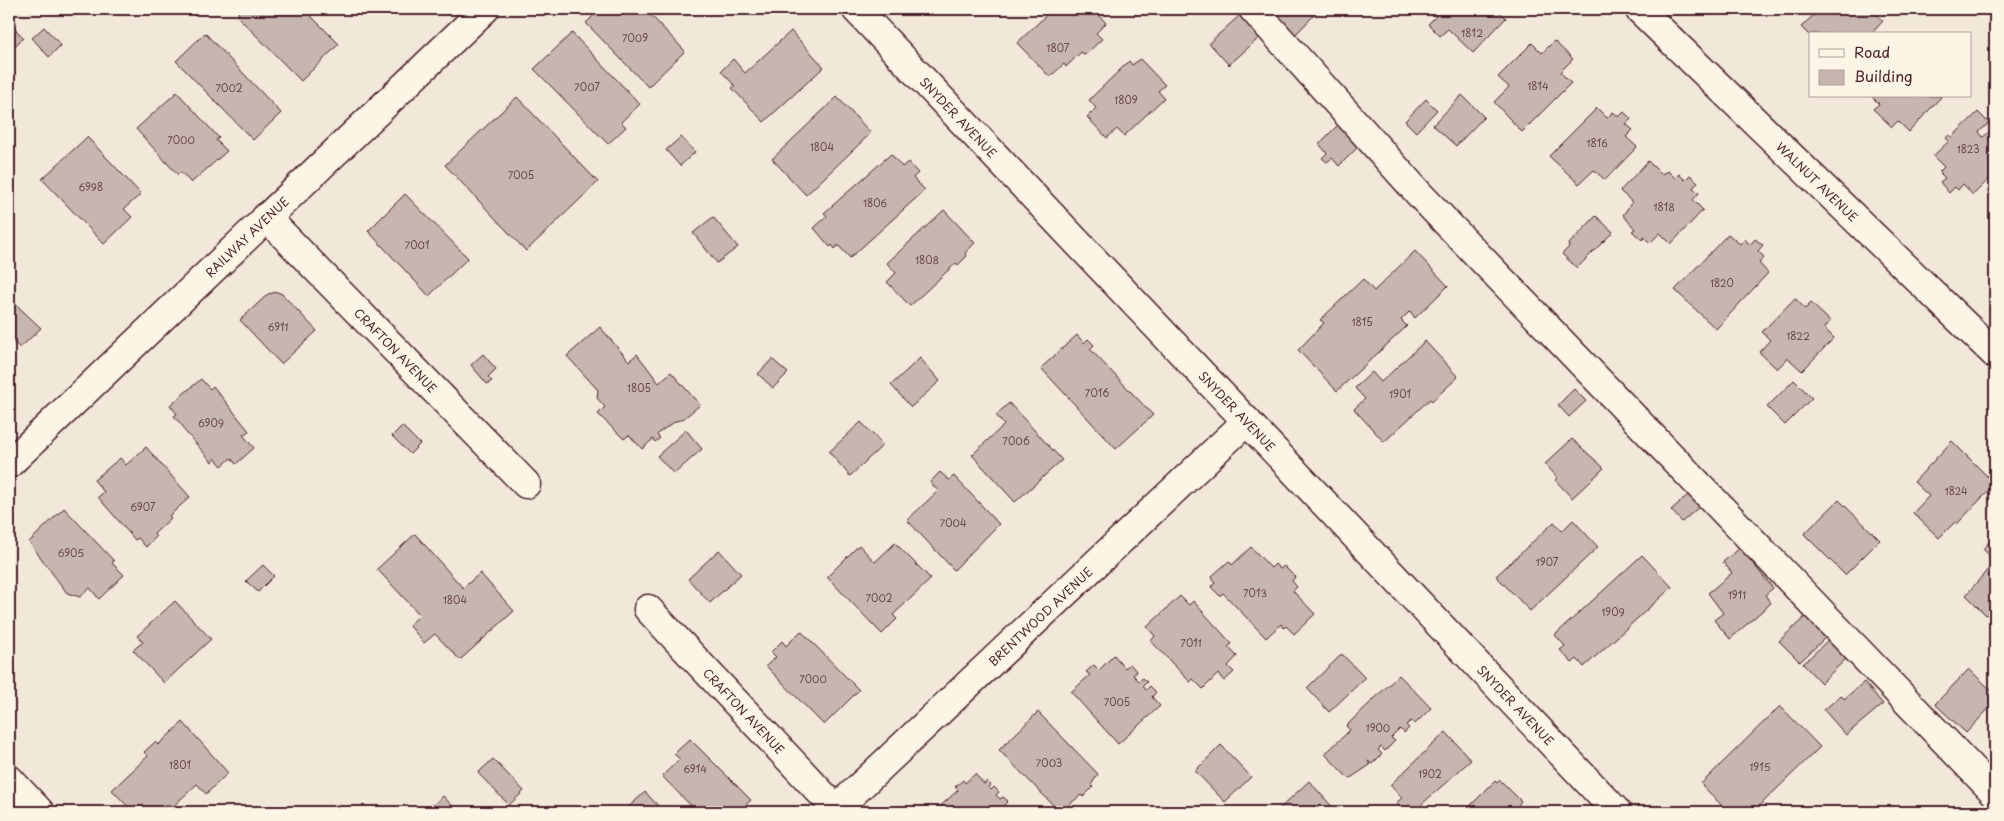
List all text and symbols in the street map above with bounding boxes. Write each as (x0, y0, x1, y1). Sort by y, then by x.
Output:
house number: 1812 (1461, 25, 1483, 40)
house number: 7009 (622, 30, 648, 45)
legend (1809, 32, 1972, 98)
house number: 1807 (1047, 40, 1070, 55)
text: Road (1854, 40, 1890, 63)
text: Building (1854, 64, 1913, 87)
street label: SNYDER AVENUE (916, 73, 1001, 161)
house number: 1814 (1527, 78, 1549, 93)
house number: 7007 (574, 79, 600, 94)
house number: 7002 (215, 80, 243, 95)
house number: 1809 (1114, 92, 1138, 107)
house number: 7000 (167, 132, 195, 147)
house number: 1816 (1586, 135, 1608, 150)
street label: WALNUT AVENUE (1772, 138, 1862, 226)
house number: 1804 (810, 139, 834, 154)
house number: 1823 (1956, 141, 1980, 156)
house number: 7005 (508, 167, 534, 182)
house number: 6998 (79, 179, 103, 194)
street label: RAILWAY AVENUE (201, 192, 293, 281)
house number: 1806 (863, 195, 887, 210)
house number: 1818 (1653, 199, 1675, 214)
house number: 7001 (405, 237, 429, 252)
house number: 1808 (915, 252, 939, 267)
house number: 1820 (1710, 275, 1734, 290)
street label: CRAFTON AVENUE (350, 304, 441, 397)
house number: 1815 (1351, 314, 1373, 329)
house number: 6911 (268, 319, 289, 334)
house number: 1822 (1786, 328, 1810, 343)
street label: SNYDER AVENUE (1194, 367, 1280, 455)
house number: 1805 (627, 380, 651, 395)
house number: 7016 (1085, 385, 1109, 400)
house number: 1901 (1389, 386, 1411, 401)
house number: 6909 (198, 415, 224, 430)
house number: 7006 (1002, 433, 1030, 448)
house number: 1824 (1944, 483, 1968, 498)
house number: 6907 (131, 499, 156, 514)
house number: 7004 (939, 515, 967, 530)
house number: 6905 (58, 545, 84, 560)
house number: 1907 (1536, 554, 1559, 569)
street label: BRENTWOOD AVENUE (984, 563, 1096, 670)
house number: 7013 (1243, 585, 1267, 600)
house number: 1911 (1728, 587, 1746, 602)
house number: 7002 (865, 590, 893, 605)
house number: 1804 (443, 592, 467, 607)
house number: 1909 (1601, 604, 1625, 619)
house number: 7011 (1180, 635, 1202, 650)
street label: SNYDER AVENUE (1473, 661, 1558, 749)
street label: CRAFTON AVENUE (699, 664, 789, 758)
house number: 7000 (799, 671, 827, 686)
house number: 7005 (1104, 694, 1130, 709)
house number: 1900 (1366, 720, 1390, 735)
house number: 7003 (1036, 755, 1062, 770)
house number: 1801 (169, 757, 191, 772)
house number: 1915 (1749, 759, 1771, 774)
house number: 6914 (683, 761, 707, 776)
house number: 1902 (1418, 766, 1442, 781)

